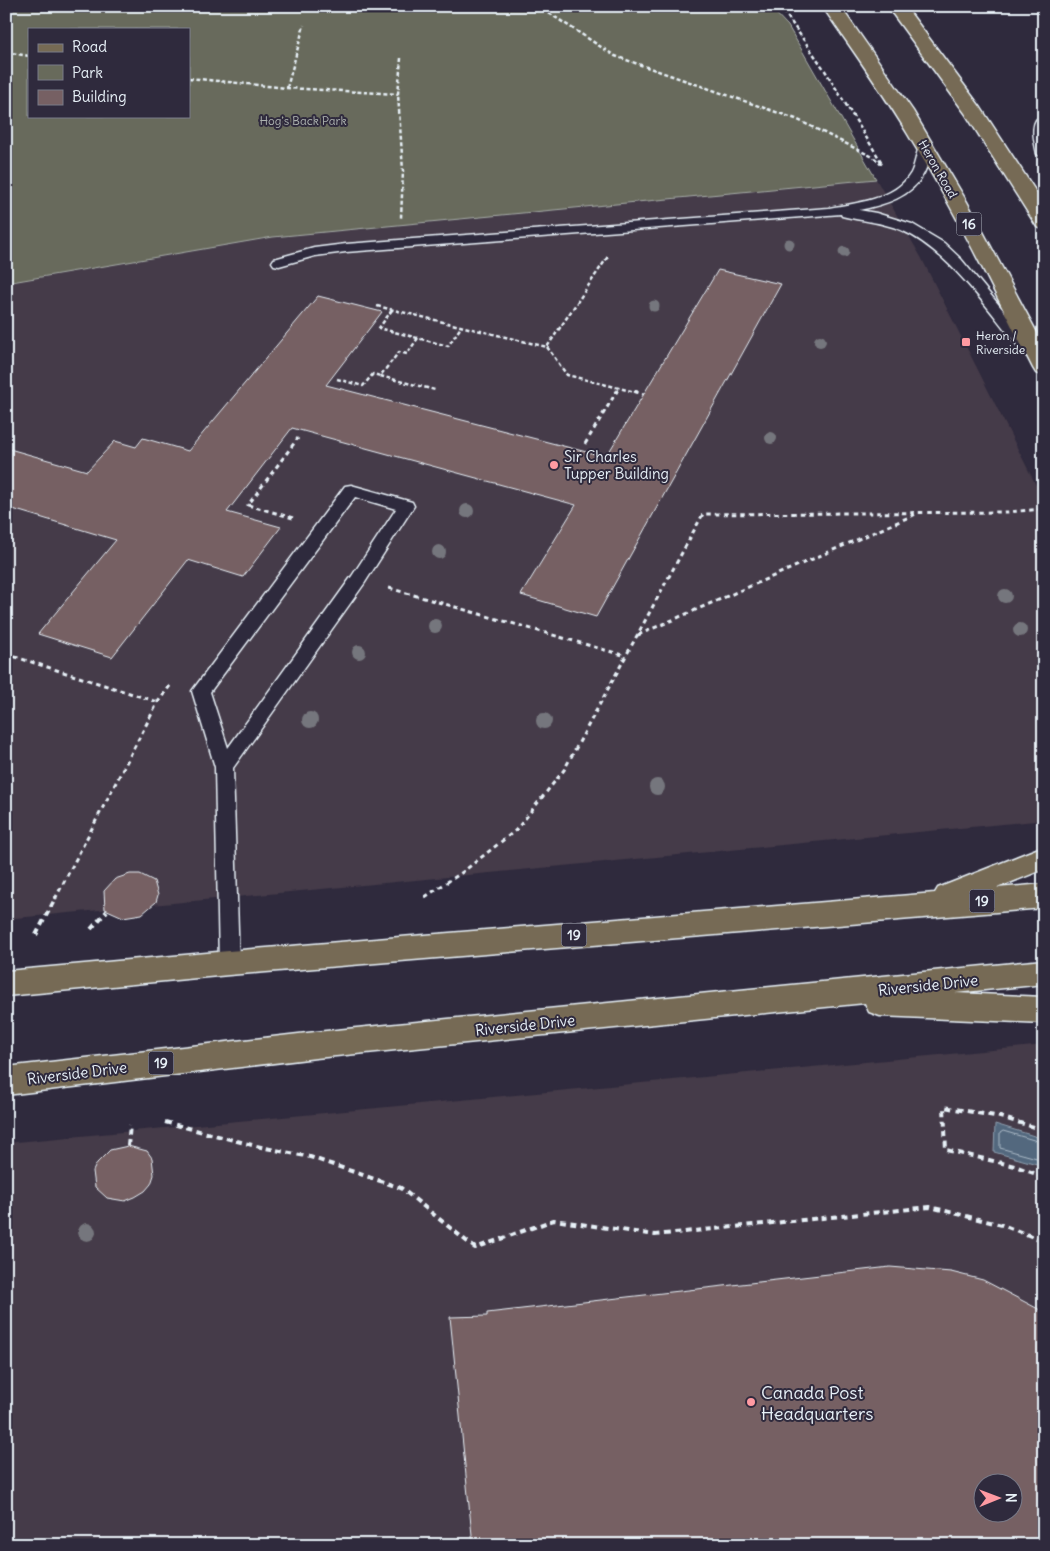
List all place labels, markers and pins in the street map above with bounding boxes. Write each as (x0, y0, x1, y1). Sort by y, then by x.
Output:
place label: Heron / Riverside (976, 328, 1025, 357)
marker: Heron / Riverside (960, 336, 972, 348)
place label: Sir Charles Tupper Building (564, 447, 669, 483)
marker: Sir Charles Tupper Building (548, 459, 560, 471)
place label: Canada Post Headquarters (761, 1381, 873, 1425)
marker: Canada Post Headquarters (745, 1396, 757, 1408)

